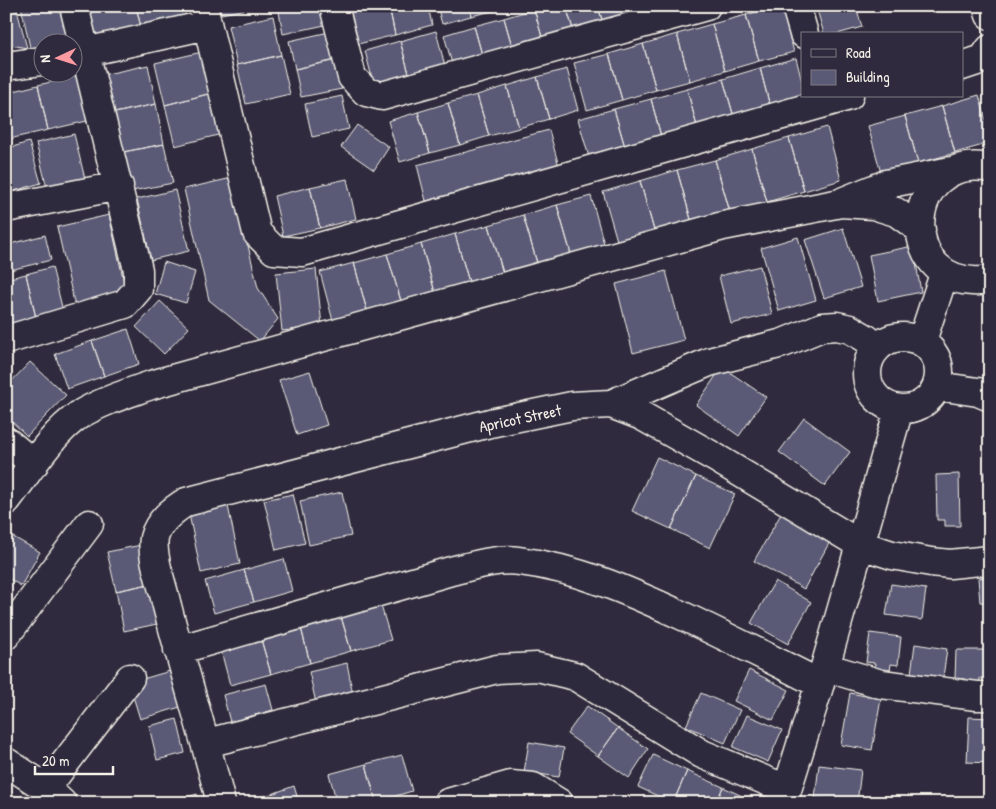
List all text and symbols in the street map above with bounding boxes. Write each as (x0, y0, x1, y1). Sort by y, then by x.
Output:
north arrow (32, 32, 82, 82)
legend (801, 32, 964, 98)
text: Road (846, 42, 871, 63)
text: N (35, 54, 54, 63)
text: Building (846, 66, 890, 87)
street label: Apricot Street (477, 398, 564, 437)
scale bar (35, 744, 112, 776)
text: 20 m (42, 750, 69, 771)

